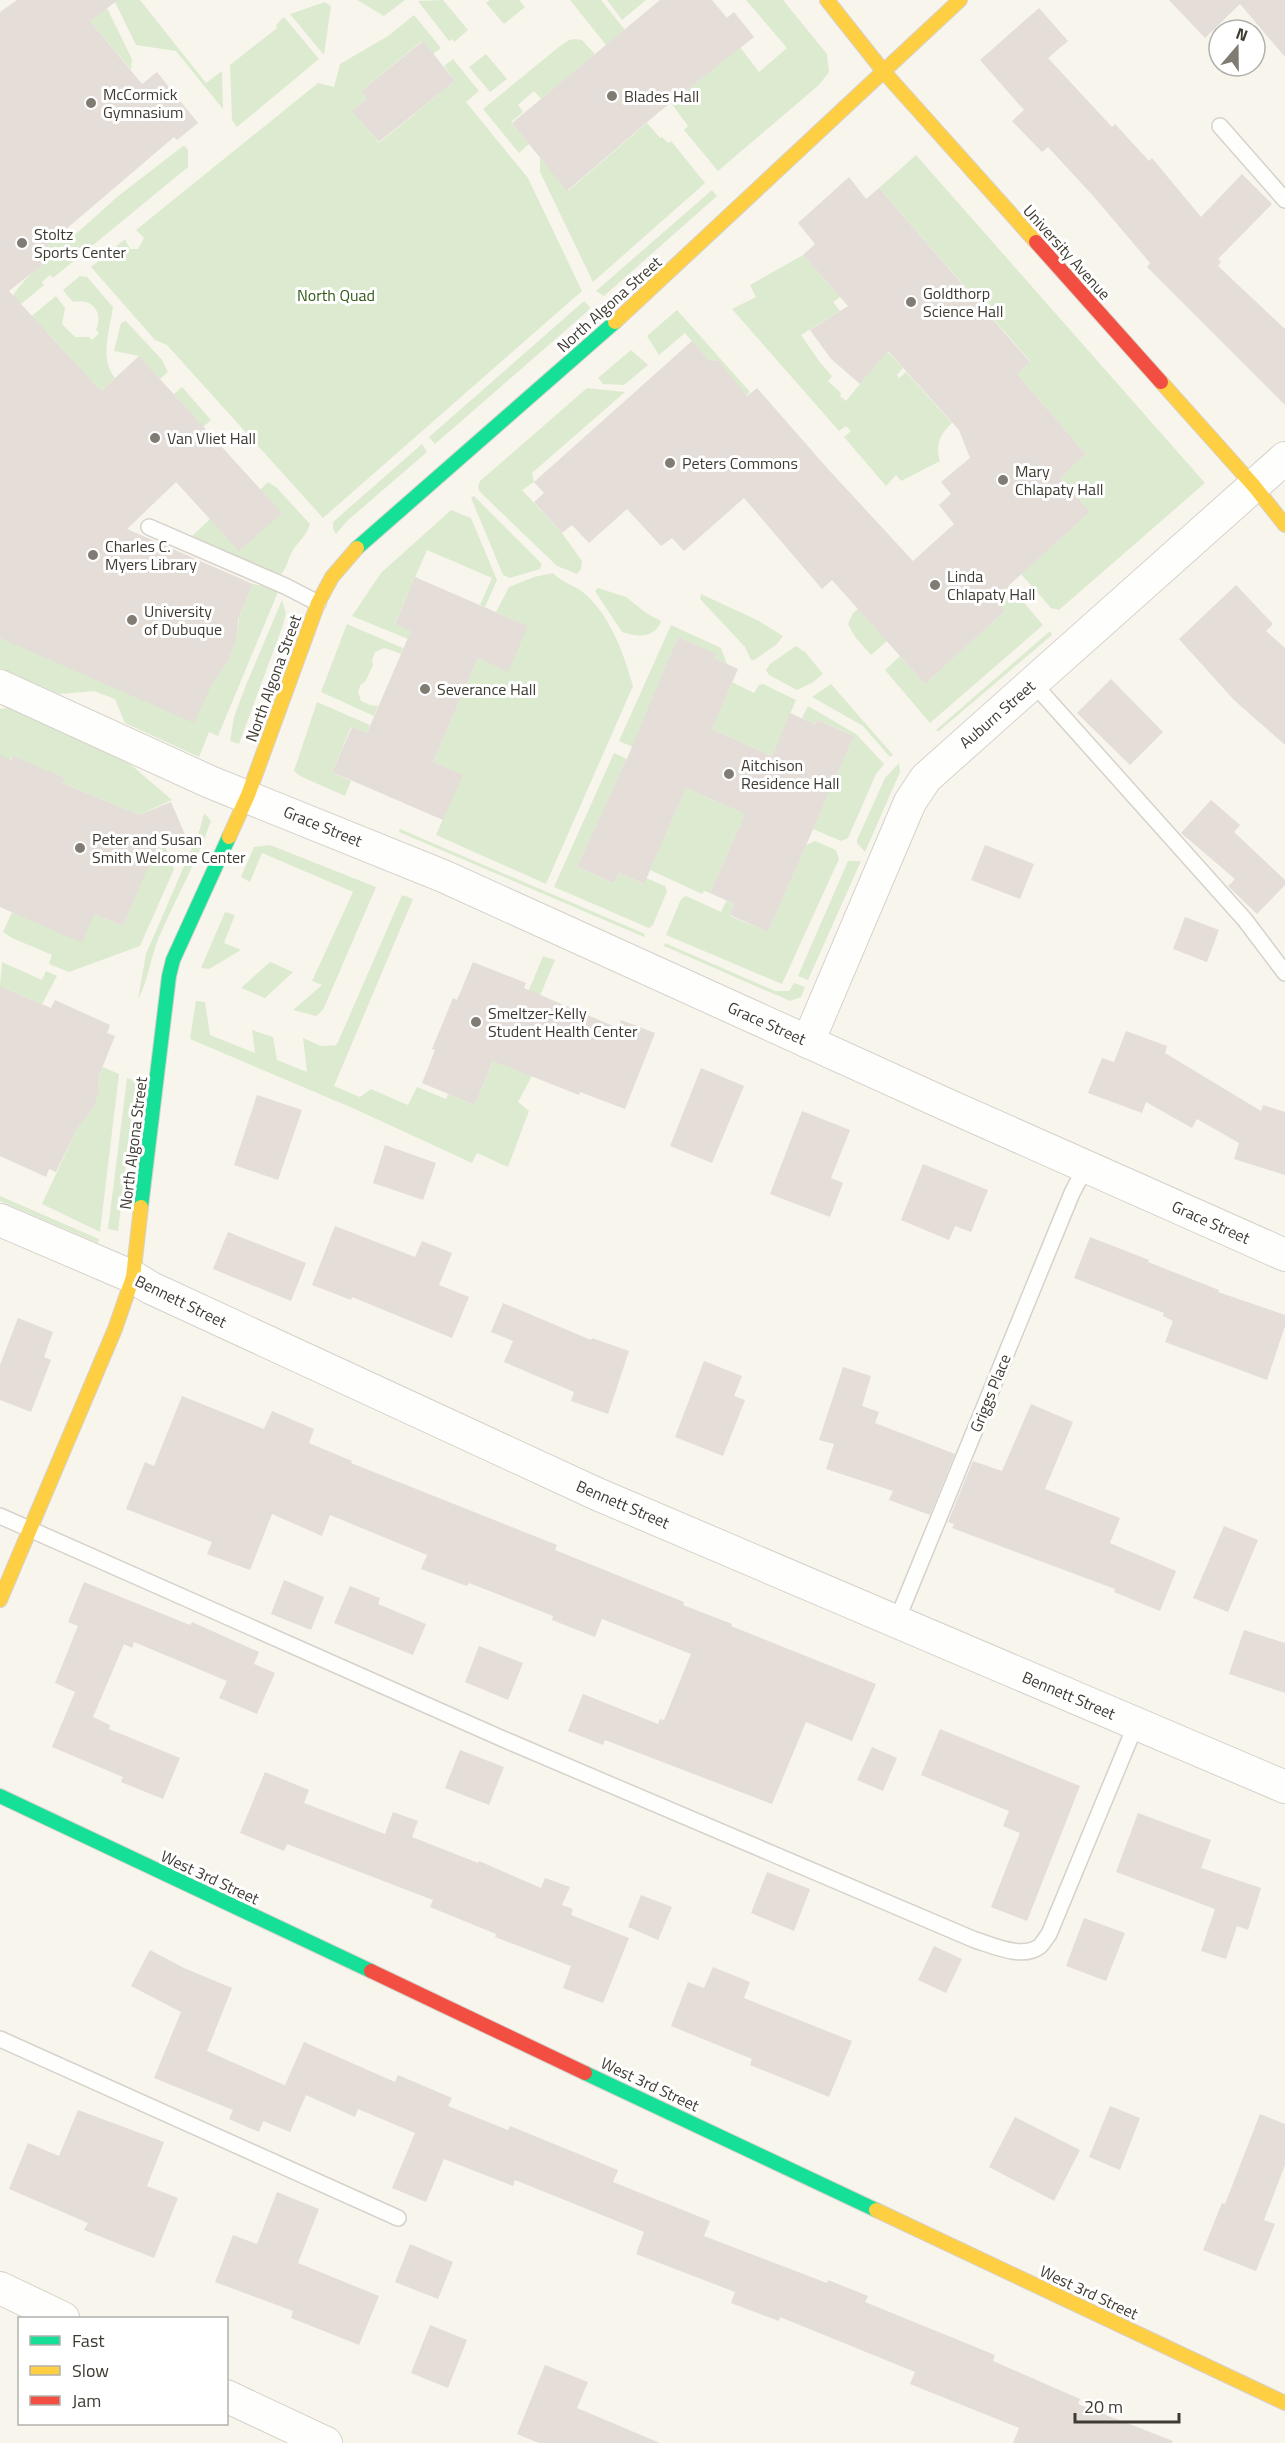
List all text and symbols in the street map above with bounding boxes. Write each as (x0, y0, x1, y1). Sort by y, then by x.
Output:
north arrow (1207, 18, 1267, 78)
text: N (1233, 21, 1251, 47)
place label: McCormick Gymnasium (103, 82, 183, 124)
place label: Blades Hall (624, 84, 699, 108)
marker: Blades Hall (605, 89, 619, 103)
marker: McCormick Gymnasium (84, 96, 98, 110)
street label: University Avenue (1017, 199, 1117, 305)
place label: Stoltz Sports Center (34, 222, 127, 264)
marker: Stoltz Sports Center (15, 236, 29, 250)
street label: North Algona Street (551, 250, 667, 358)
place label: Goldthorp Science Hall (923, 281, 1004, 323)
park label: North Quad (297, 283, 375, 307)
marker: Goldthorp Science Hall (904, 295, 918, 309)
place label: Van Vliet Hall (167, 426, 256, 450)
marker: Van Vliet Hall (148, 431, 162, 445)
place label: Peters Commons (682, 451, 798, 475)
marker: Peters Commons (663, 456, 677, 470)
place label: Mary Chlapaty Hall (1015, 459, 1104, 501)
marker: Mary Chlapaty Hall (996, 473, 1010, 487)
place label: Charles C. Myers Library (105, 534, 197, 576)
marker: Charles C. Myers Library (86, 548, 100, 562)
place label: Linda Chlapaty Hall (947, 564, 1036, 606)
marker: Linda Chlapaty Hall (928, 578, 942, 592)
place label: University of Dubuque (144, 599, 222, 641)
street label: North Algona Street (239, 611, 307, 745)
marker: University of Dubuque (125, 613, 139, 627)
street label: Auburn Street (954, 674, 1041, 754)
place label: Severance Hall (437, 677, 536, 701)
marker: Severance Hall (418, 682, 432, 696)
place label: Aitchison Residence Hall (741, 753, 840, 795)
marker: Aitchison Residence Hall (722, 767, 736, 781)
street label: Grace Street (280, 799, 366, 853)
place label: Peter and Susan Smith Welcome Center (92, 827, 246, 869)
marker: Peter and Susan Smith Welcome Center (73, 841, 87, 855)
street label: Grace Street (724, 995, 810, 1051)
place label: Smeltzer-Kelly Student Health Center (488, 1001, 638, 1043)
marker: Smeltzer-Kelly Student Health Center (469, 1015, 483, 1029)
street label: North Algona Street (113, 1075, 153, 1211)
street label: Grace Street (1168, 1194, 1254, 1250)
street label: Bennett Street (131, 1268, 231, 1334)
street label: Griggs Place (963, 1350, 1017, 1436)
street label: Bennett Street (573, 1474, 674, 1535)
street label: Bennett Street (1019, 1665, 1120, 1726)
street label: West 3rd Street (157, 1844, 263, 1910)
street label: West 3rd Street (597, 2051, 703, 2117)
street label: West 3rd Street (1036, 2259, 1142, 2325)
legend (18, 2317, 228, 2425)
text: Fast (72, 2327, 105, 2354)
text: Slow (72, 2357, 109, 2384)
scale bar (1075, 2386, 1178, 2424)
text: Jam (72, 2387, 101, 2414)
text: 20 m (1084, 2393, 1123, 2420)

